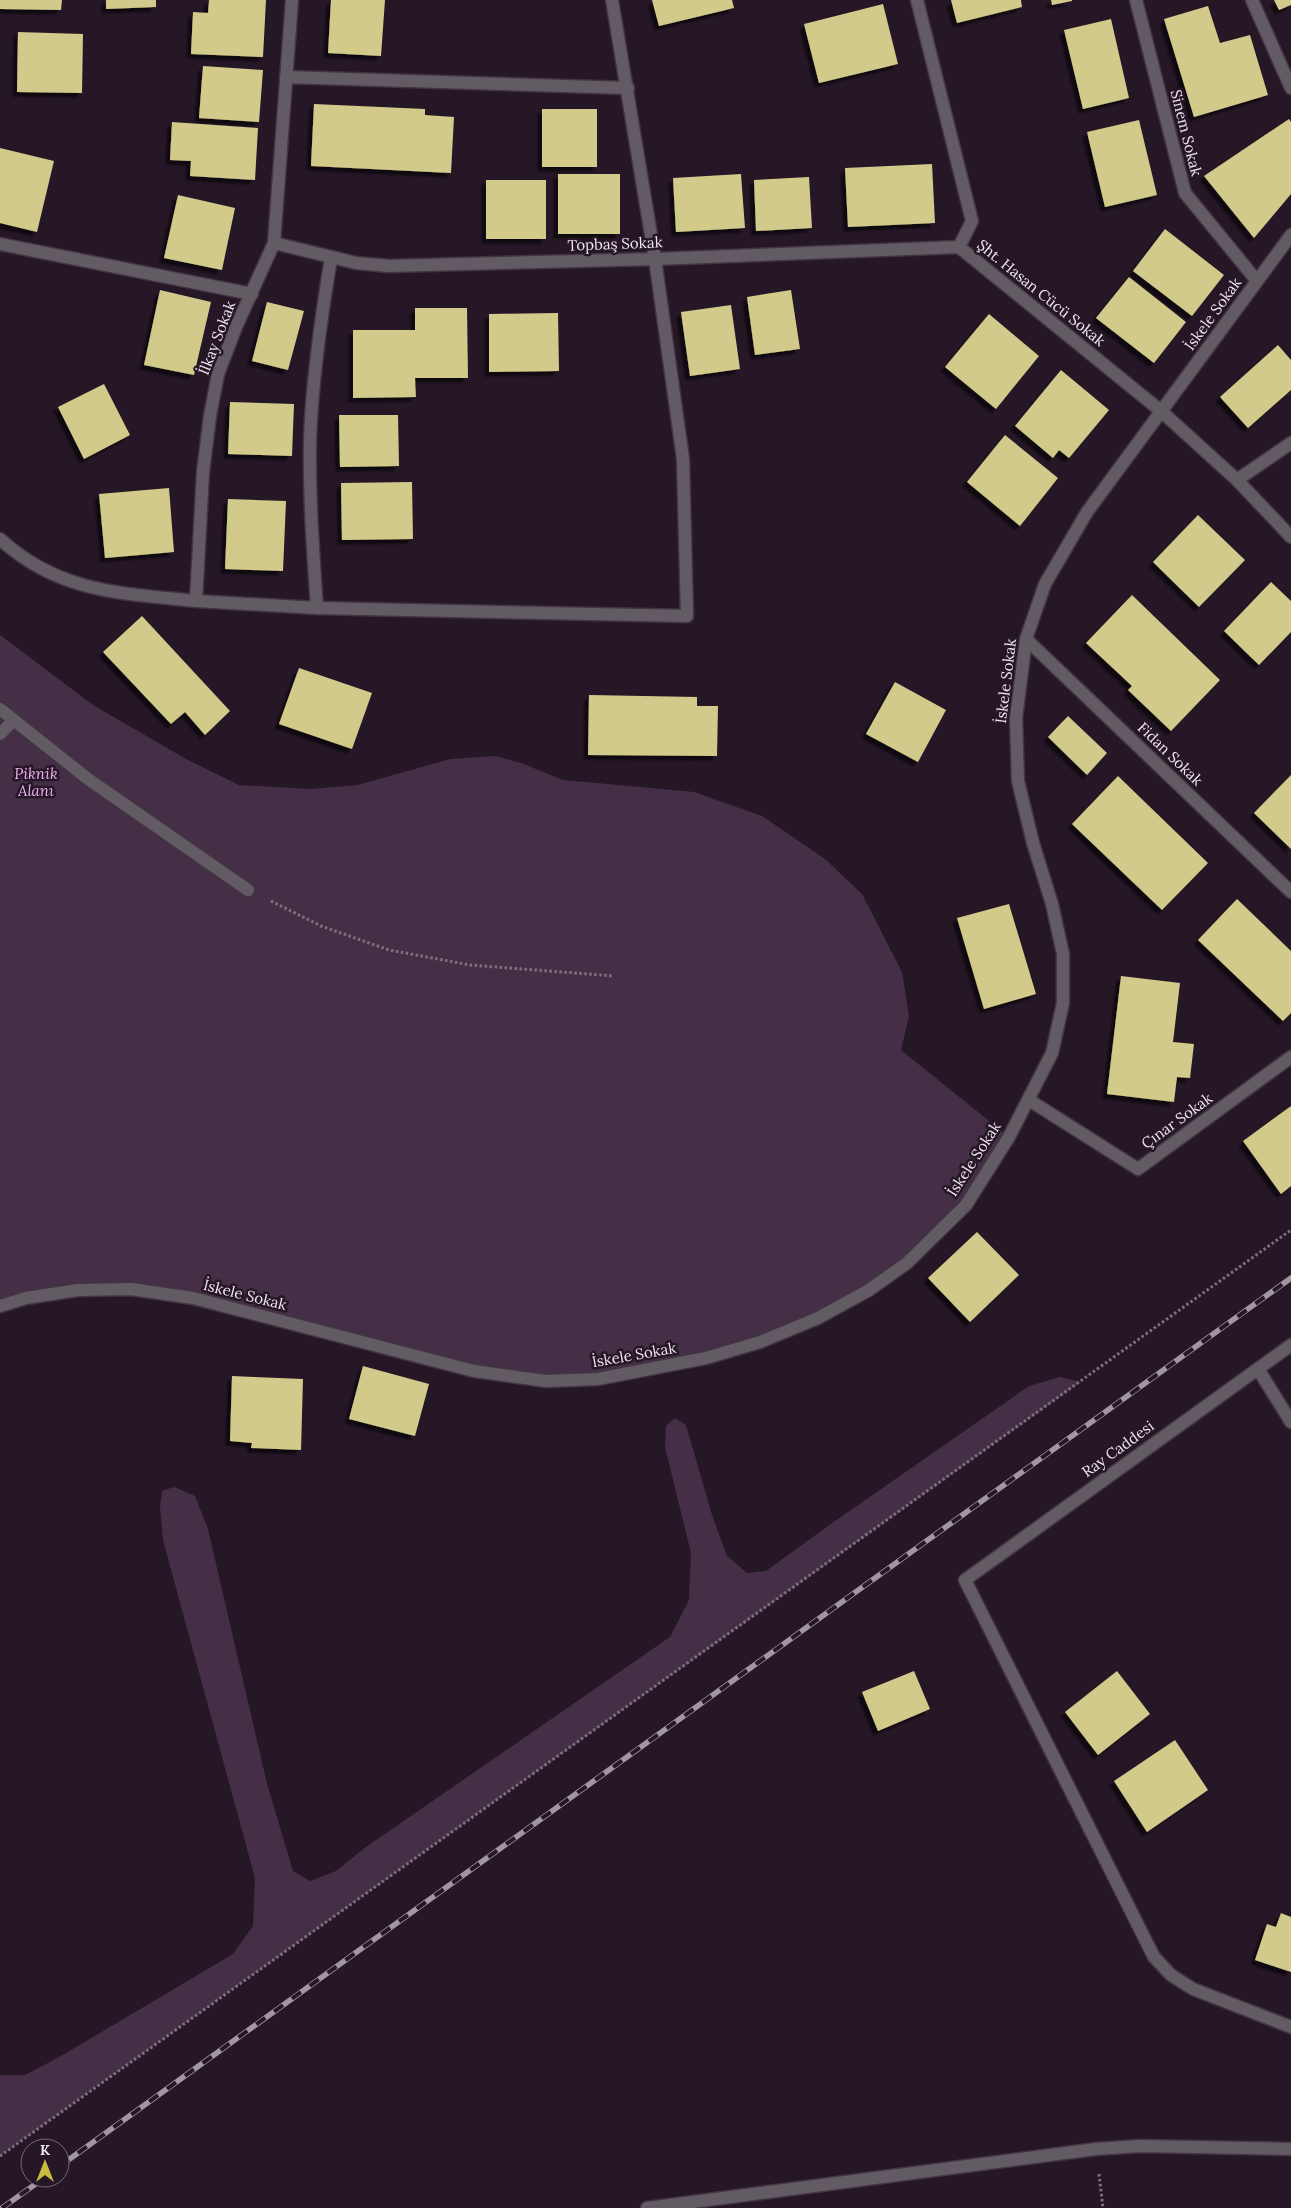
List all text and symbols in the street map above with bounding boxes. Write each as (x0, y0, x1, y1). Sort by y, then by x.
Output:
street label: Sinem Sokak (1167, 88, 1206, 178)
street label: Topbaş Sokak (567, 232, 663, 255)
street label: Şht. Hasan Cücü Sokak (973, 235, 1109, 350)
street label: İskele Sokak (1180, 274, 1245, 354)
street label: İlkay Sokak (194, 298, 239, 378)
street label: İskele Sokak (991, 637, 1020, 724)
street label: Fidan Sokak (1134, 718, 1207, 789)
park label: Piknik Alanı (14, 764, 58, 800)
street label: Çınar Sokak (1137, 1088, 1216, 1153)
street label: İskele Sokak (942, 1118, 1005, 1200)
street label: İskele Sokak (201, 1275, 289, 1314)
street label: İskele Sokak (590, 1338, 678, 1371)
street label: Ray Caddesi (1078, 1416, 1157, 1481)
north arrow (20, 2138, 70, 2188)
text: K (40, 2141, 50, 2159)

